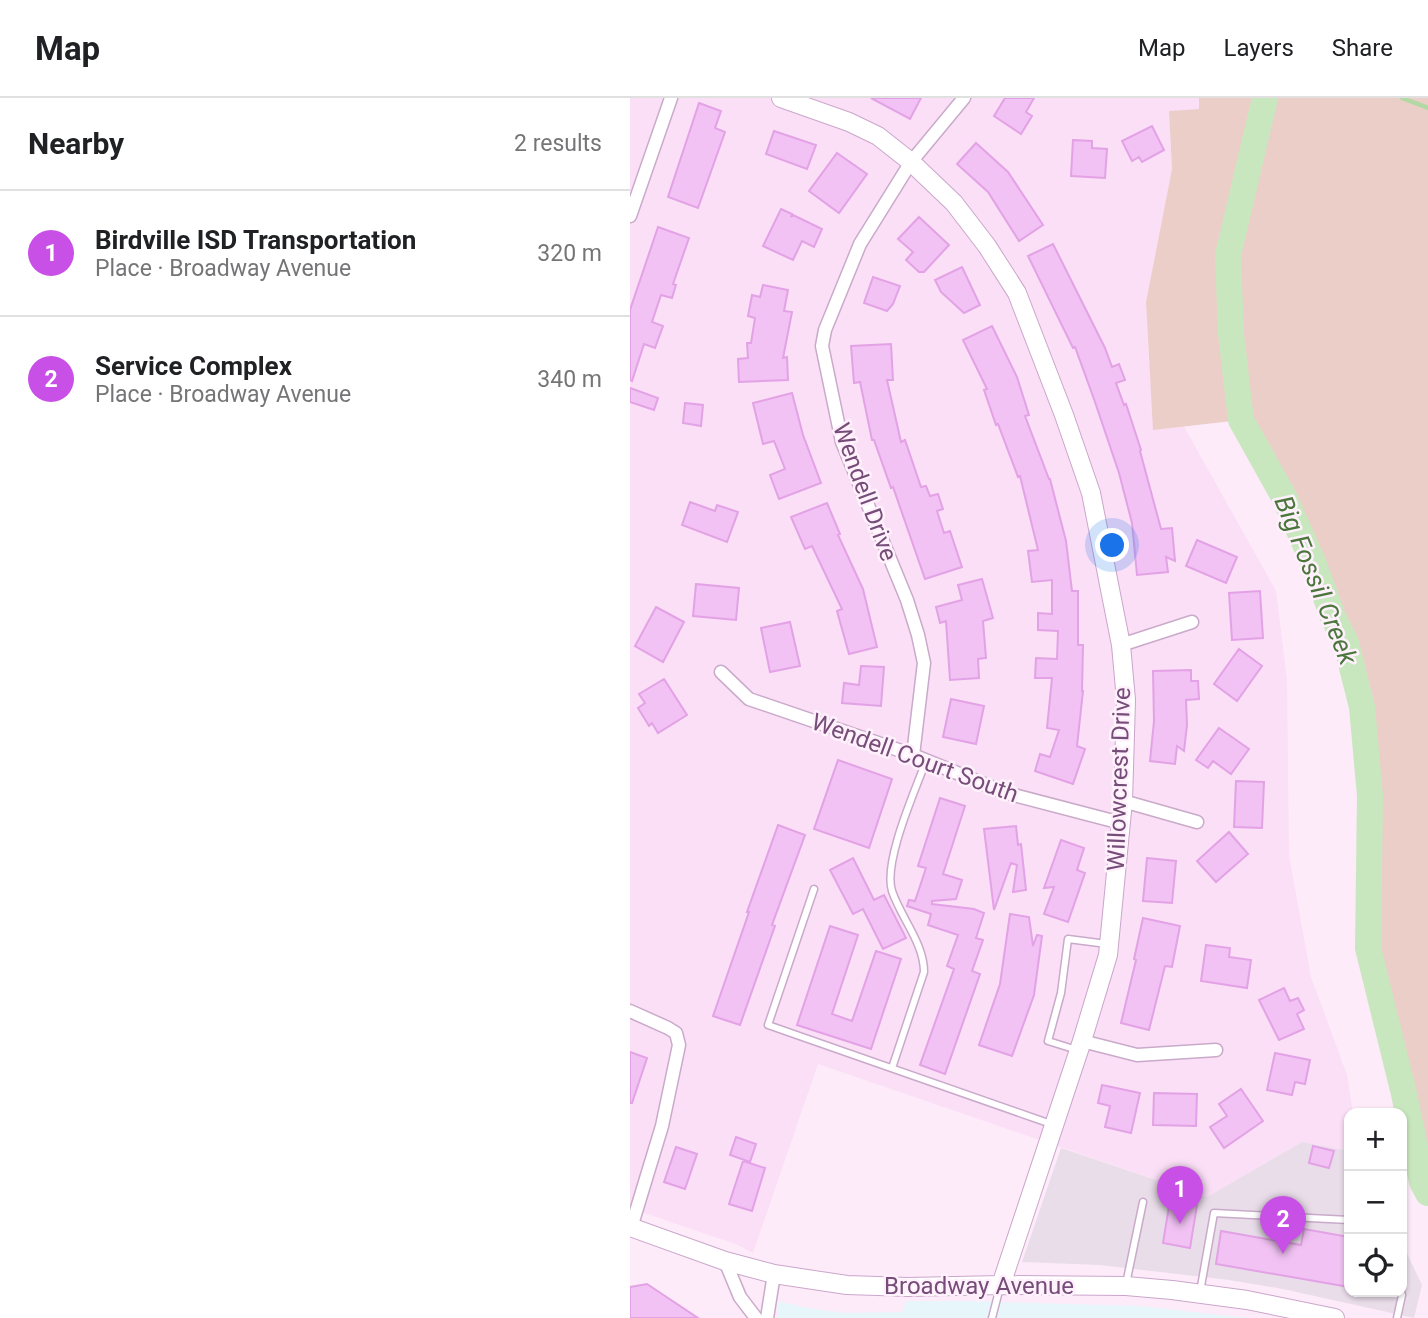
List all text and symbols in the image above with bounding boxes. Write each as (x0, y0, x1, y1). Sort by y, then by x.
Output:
text: Map (35, 29, 100, 68)
text: Map (1138, 34, 1186, 62)
text: Layers (1224, 34, 1294, 62)
text: Share (1332, 34, 1393, 62)
text: Nearby (28, 126, 124, 161)
text: 2 results (514, 130, 602, 157)
text: Birdville ISD Transportation (95, 225, 416, 255)
text: 1 (44, 240, 58, 267)
text: 320 m (537, 240, 602, 267)
text: Place · Broadway Avenue (95, 255, 351, 282)
text: Service Complex (95, 351, 292, 381)
text: 2 (44, 366, 58, 393)
text: 340 m (537, 366, 602, 393)
text: Place · Broadway Avenue (95, 381, 351, 408)
street label: Wendell Drive (827, 419, 903, 565)
water label: Big Fossil Creek (1268, 491, 1364, 670)
your location (1095, 528, 1129, 562)
street label: Willowcrest Drive (1102, 687, 1136, 871)
street label: Wendell Court South (808, 708, 1022, 808)
map controls (1344, 1108, 1407, 1297)
button: + (1344, 1108, 1407, 1171)
pin: 1 (1157, 1166, 1203, 1224)
button: − (1344, 1171, 1407, 1234)
pin: 2 (1260, 1196, 1306, 1254)
button: locate (1344, 1234, 1407, 1297)
street label: Broadway Avenue (884, 1272, 1074, 1300)

